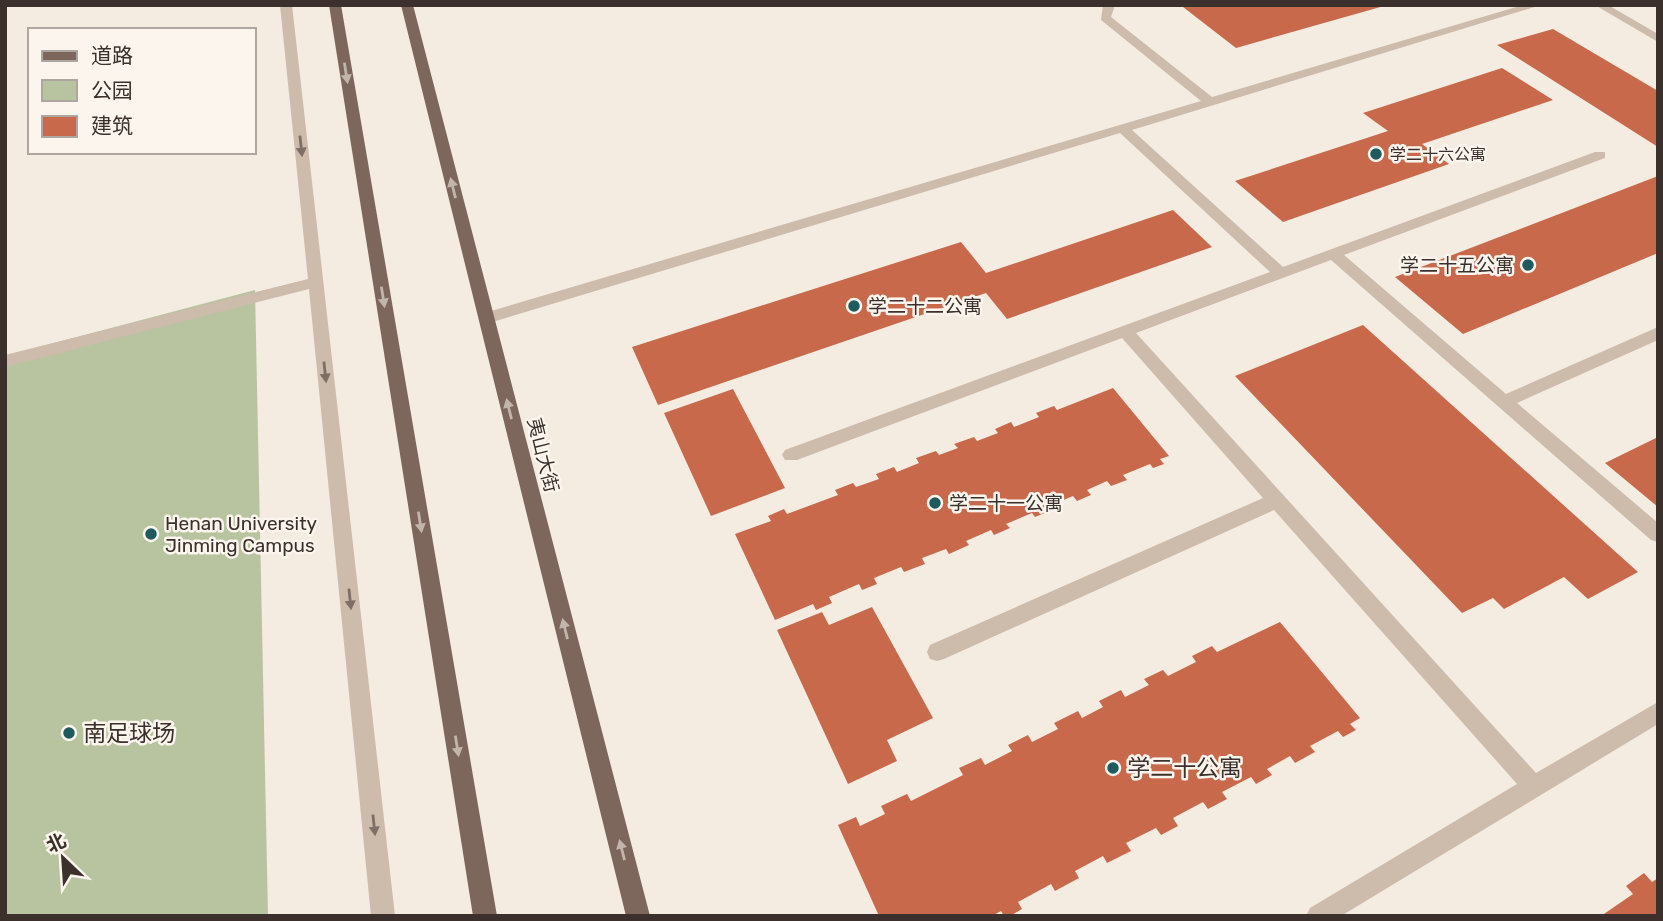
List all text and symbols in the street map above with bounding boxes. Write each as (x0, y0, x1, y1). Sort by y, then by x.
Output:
legend (28, 28, 256, 154)
text: 道路 (91, 43, 133, 68)
one-way arrow (341, 62, 352, 84)
text: 公园 (91, 78, 133, 103)
text: 建筑 (91, 113, 133, 138)
one-way arrow (296, 135, 307, 157)
place label: 学二十六公寓 (1390, 145, 1486, 164)
marker: 学二十六公寓 (1368, 146, 1384, 162)
one-way arrow (447, 177, 458, 199)
place label: 学二十五公寓 (1400, 254, 1514, 277)
marker: 学二十五公寓 (1520, 257, 1536, 273)
one-way arrow (378, 286, 389, 308)
place label: 学二十二公寓 (868, 295, 982, 318)
marker: 学二十二公寓 (846, 298, 862, 314)
one-way arrow (320, 362, 331, 384)
one-way arrow (503, 398, 514, 420)
street label: 夷山大街 (523, 415, 563, 495)
place label: 学二十一公寓 (949, 492, 1063, 515)
marker: 学二十一公寓 (927, 495, 943, 511)
one-way arrow (415, 511, 426, 533)
place label: Henan University Jinming Campus (165, 512, 317, 557)
marker: Henan University Jinming Campus (143, 526, 159, 542)
one-way arrow (344, 588, 355, 610)
one-way arrow (559, 618, 570, 640)
place label: 南足球场 (83, 719, 175, 747)
marker: 南足球场 (61, 725, 77, 741)
one-way arrow (452, 735, 463, 757)
place label: 学二十公寓 (1127, 754, 1242, 782)
marker: 学二十公寓 (1105, 760, 1121, 776)
one-way arrow (368, 814, 379, 836)
north arrow (28, 823, 98, 893)
text: 北 (43, 829, 70, 857)
one-way arrow (616, 838, 627, 860)

